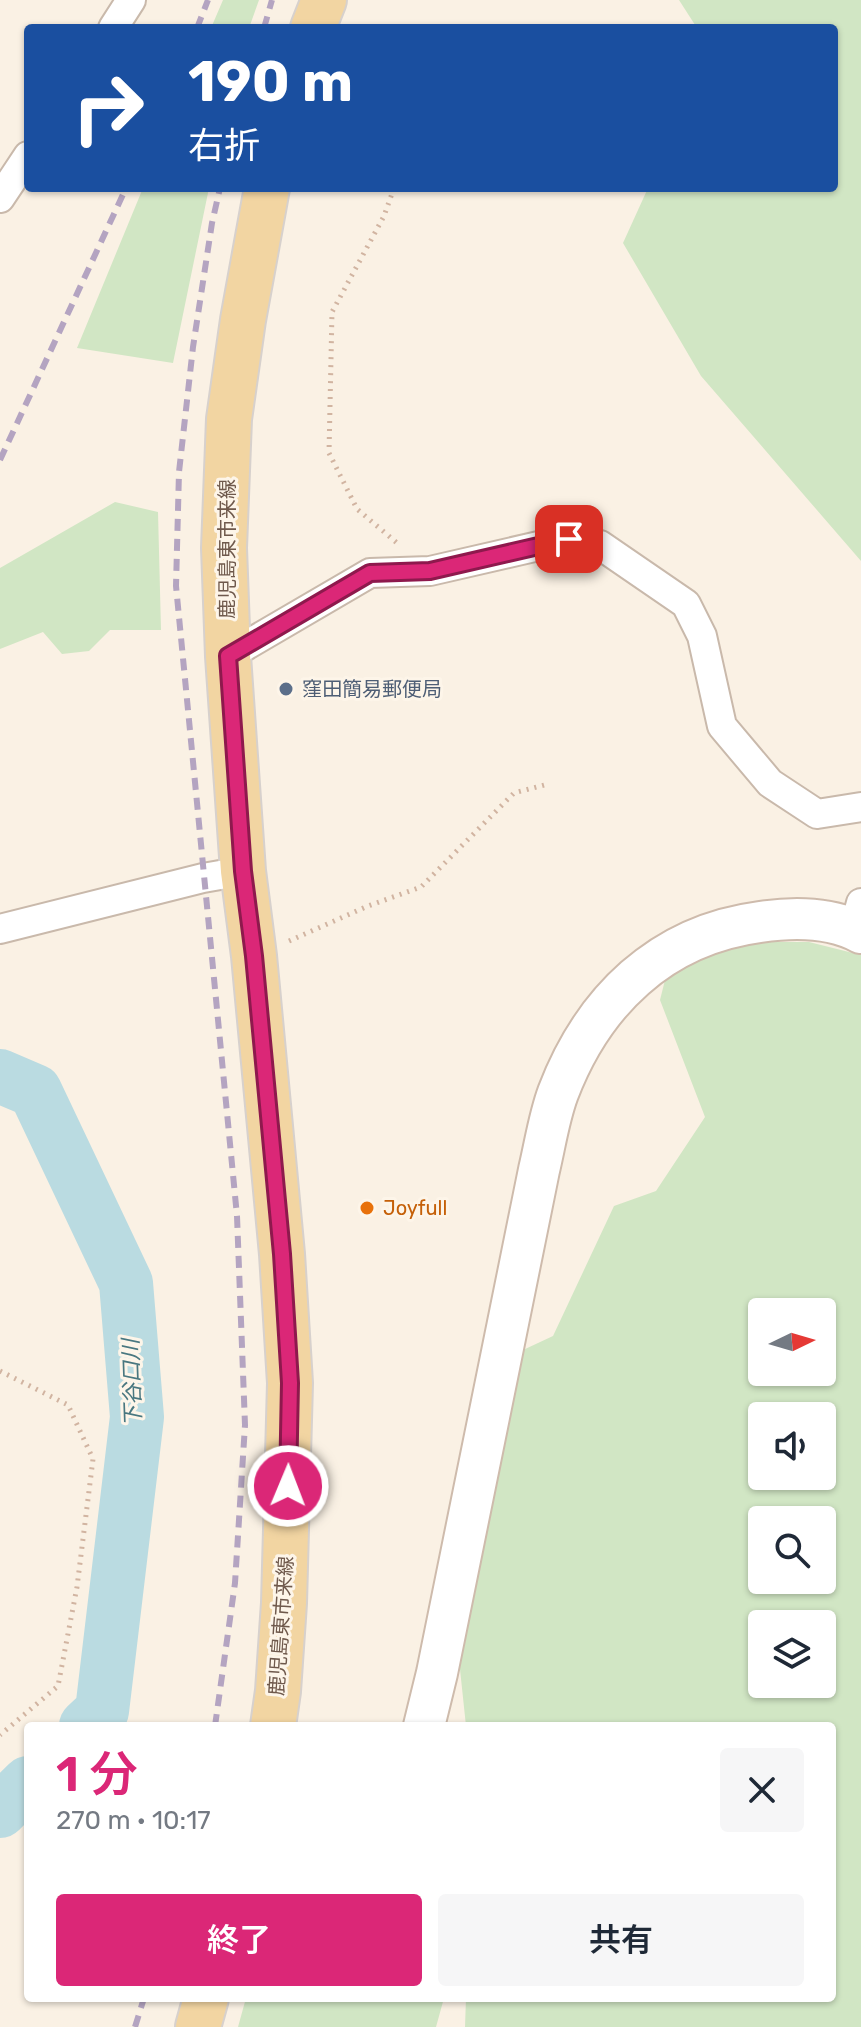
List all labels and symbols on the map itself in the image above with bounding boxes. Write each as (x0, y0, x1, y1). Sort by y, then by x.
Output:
street label: 鹿児島東市来線 (215, 479, 239, 619)
pin (535, 505, 603, 573)
place label: 窪田簡易郵便局 (302, 677, 442, 701)
marker: 窪田簡易郵便局 (277, 680, 295, 698)
place label: Joyfull (383, 1196, 447, 1220)
marker: Joyfull (358, 1199, 376, 1217)
north arrow (748, 1298, 836, 1386)
water label: 下谷口川 (117, 1337, 147, 1427)
position arrow (246, 1444, 330, 1528)
street label: 鹿児島東市来線 (264, 1555, 298, 1697)

